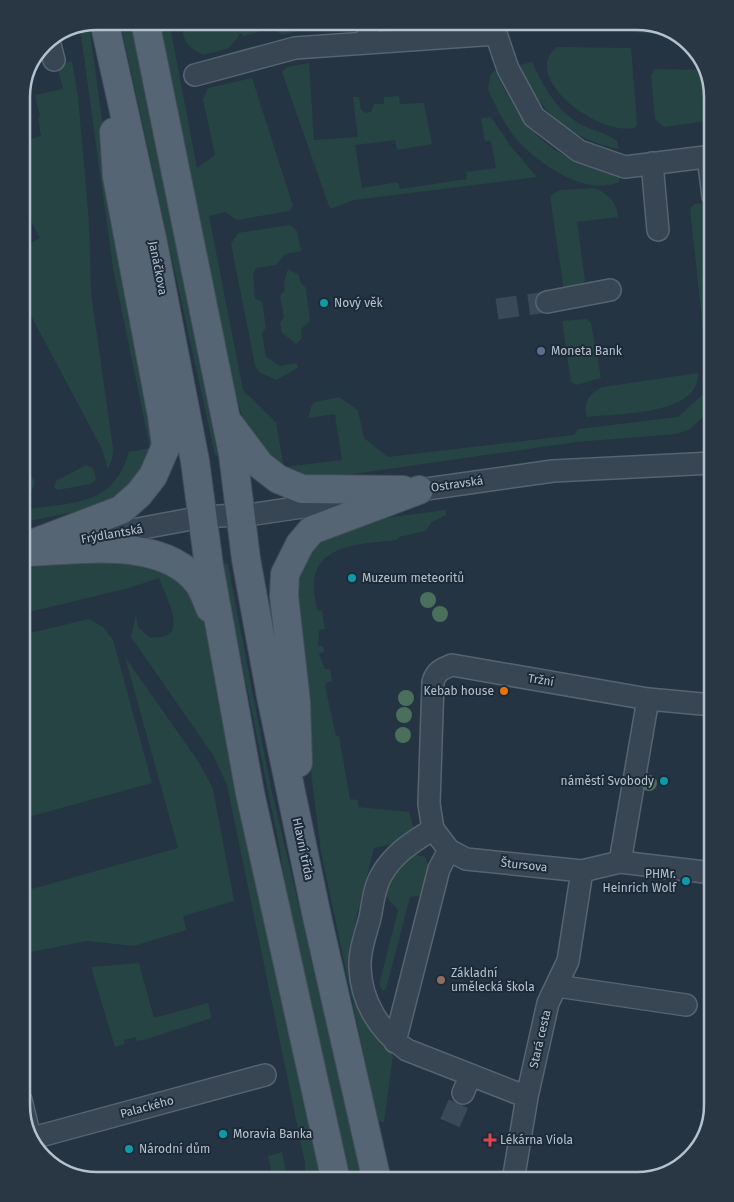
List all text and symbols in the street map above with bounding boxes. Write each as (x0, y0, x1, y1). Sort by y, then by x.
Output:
street label: Janáčkova (146, 240, 170, 296)
place label: Nový věk (334, 296, 384, 310)
marker: Nový věk (318, 297, 330, 309)
place label: Moneta Bank (551, 344, 623, 358)
marker: Moneta Bank (535, 345, 547, 357)
street label: Ostravská (430, 473, 484, 495)
street label: Frýdlantská (80, 522, 144, 546)
place label: Muzeum meteoritů (362, 571, 464, 585)
marker: Muzeum meteoritů (346, 572, 358, 584)
street label: Tržní (527, 671, 556, 689)
place label: Kebab house (424, 684, 494, 698)
marker: Kebab house (498, 685, 510, 697)
place label: náměstí Svobody (561, 774, 654, 788)
marker: náměstí Svobody (658, 775, 670, 787)
street label: Hlavní třída (290, 816, 316, 882)
street label: Štursova (500, 855, 548, 874)
place label: PHMr. Heinrich Wolf (603, 867, 677, 895)
marker: PHMr. Heinrich Wolf (680, 875, 692, 887)
place label: Základní umělecká škola (451, 966, 535, 994)
marker: Základní umělecká škola (435, 974, 447, 986)
street label: Stará cesta (526, 1008, 554, 1070)
street label: Palackého (119, 1093, 175, 1121)
place label: Moravia Banka (233, 1127, 312, 1141)
marker: Moravia Banka (217, 1128, 229, 1140)
place label: Lékárna Viola (500, 1133, 573, 1147)
marker: Lékárna Viola (484, 1134, 496, 1146)
place label: Národní dům (139, 1142, 210, 1156)
marker: Národní dům (123, 1143, 135, 1155)

